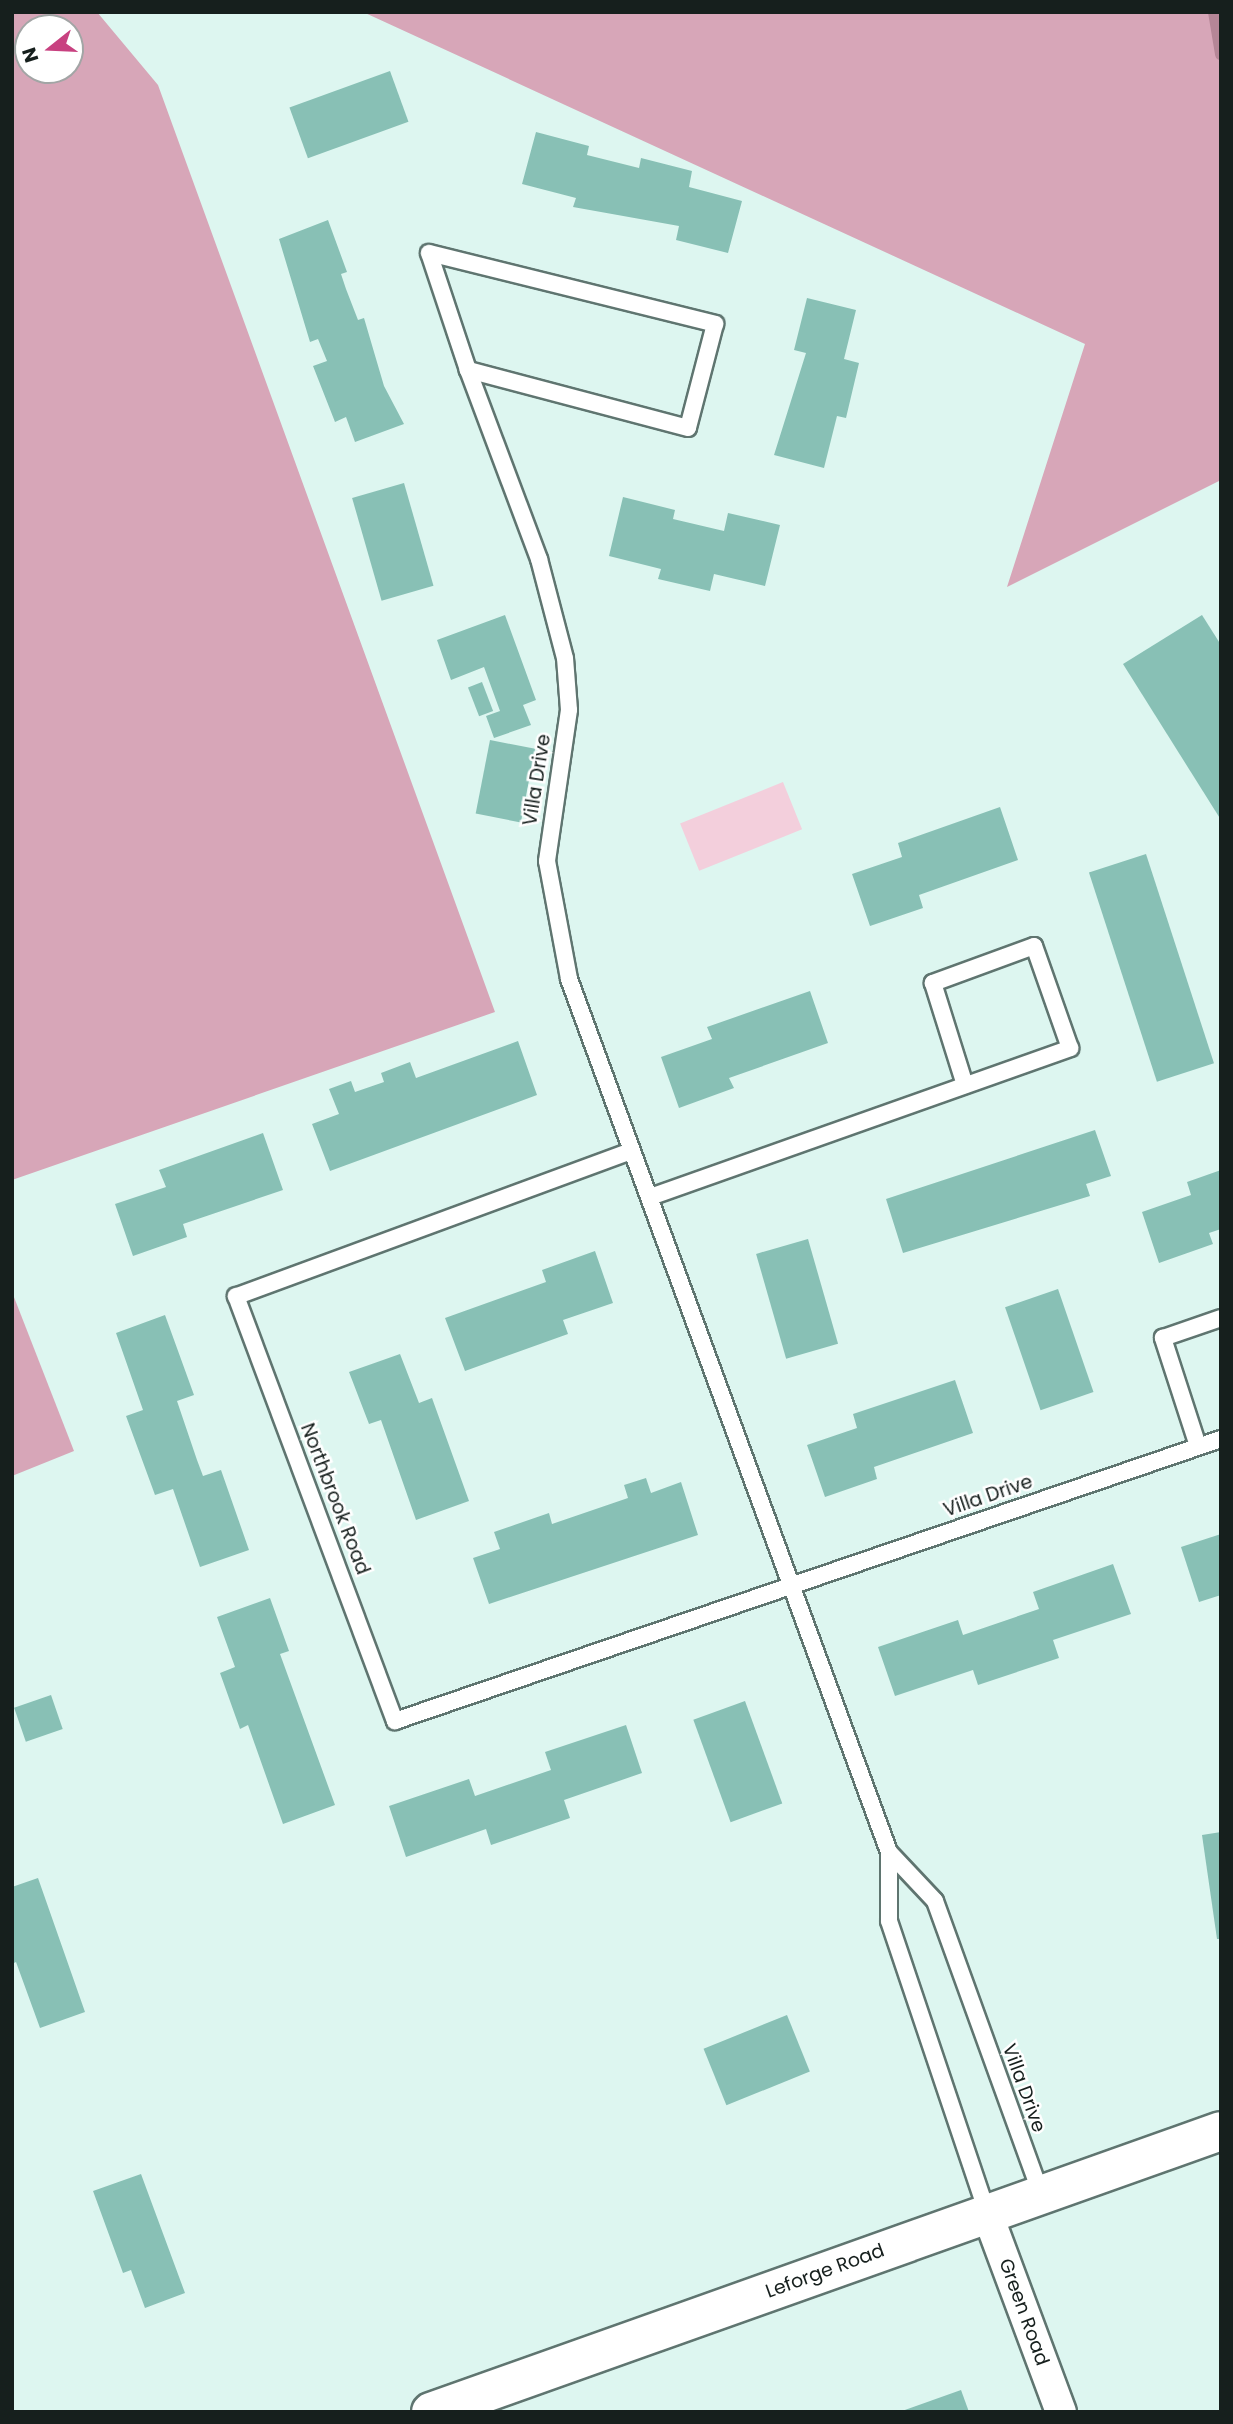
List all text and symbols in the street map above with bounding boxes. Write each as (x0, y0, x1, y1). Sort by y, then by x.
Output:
north arrow (14, 14, 84, 84)
text: N (15, 44, 46, 66)
street label: Villa Drive (519, 733, 555, 827)
street label: Northbrook Road (296, 1420, 374, 1578)
street label: Villa Drive (941, 1470, 1035, 1522)
street label: Villa Drive (997, 2041, 1051, 2135)
street label: Leforge Road (763, 2239, 887, 2303)
street label: Green Road (994, 2255, 1054, 2369)

